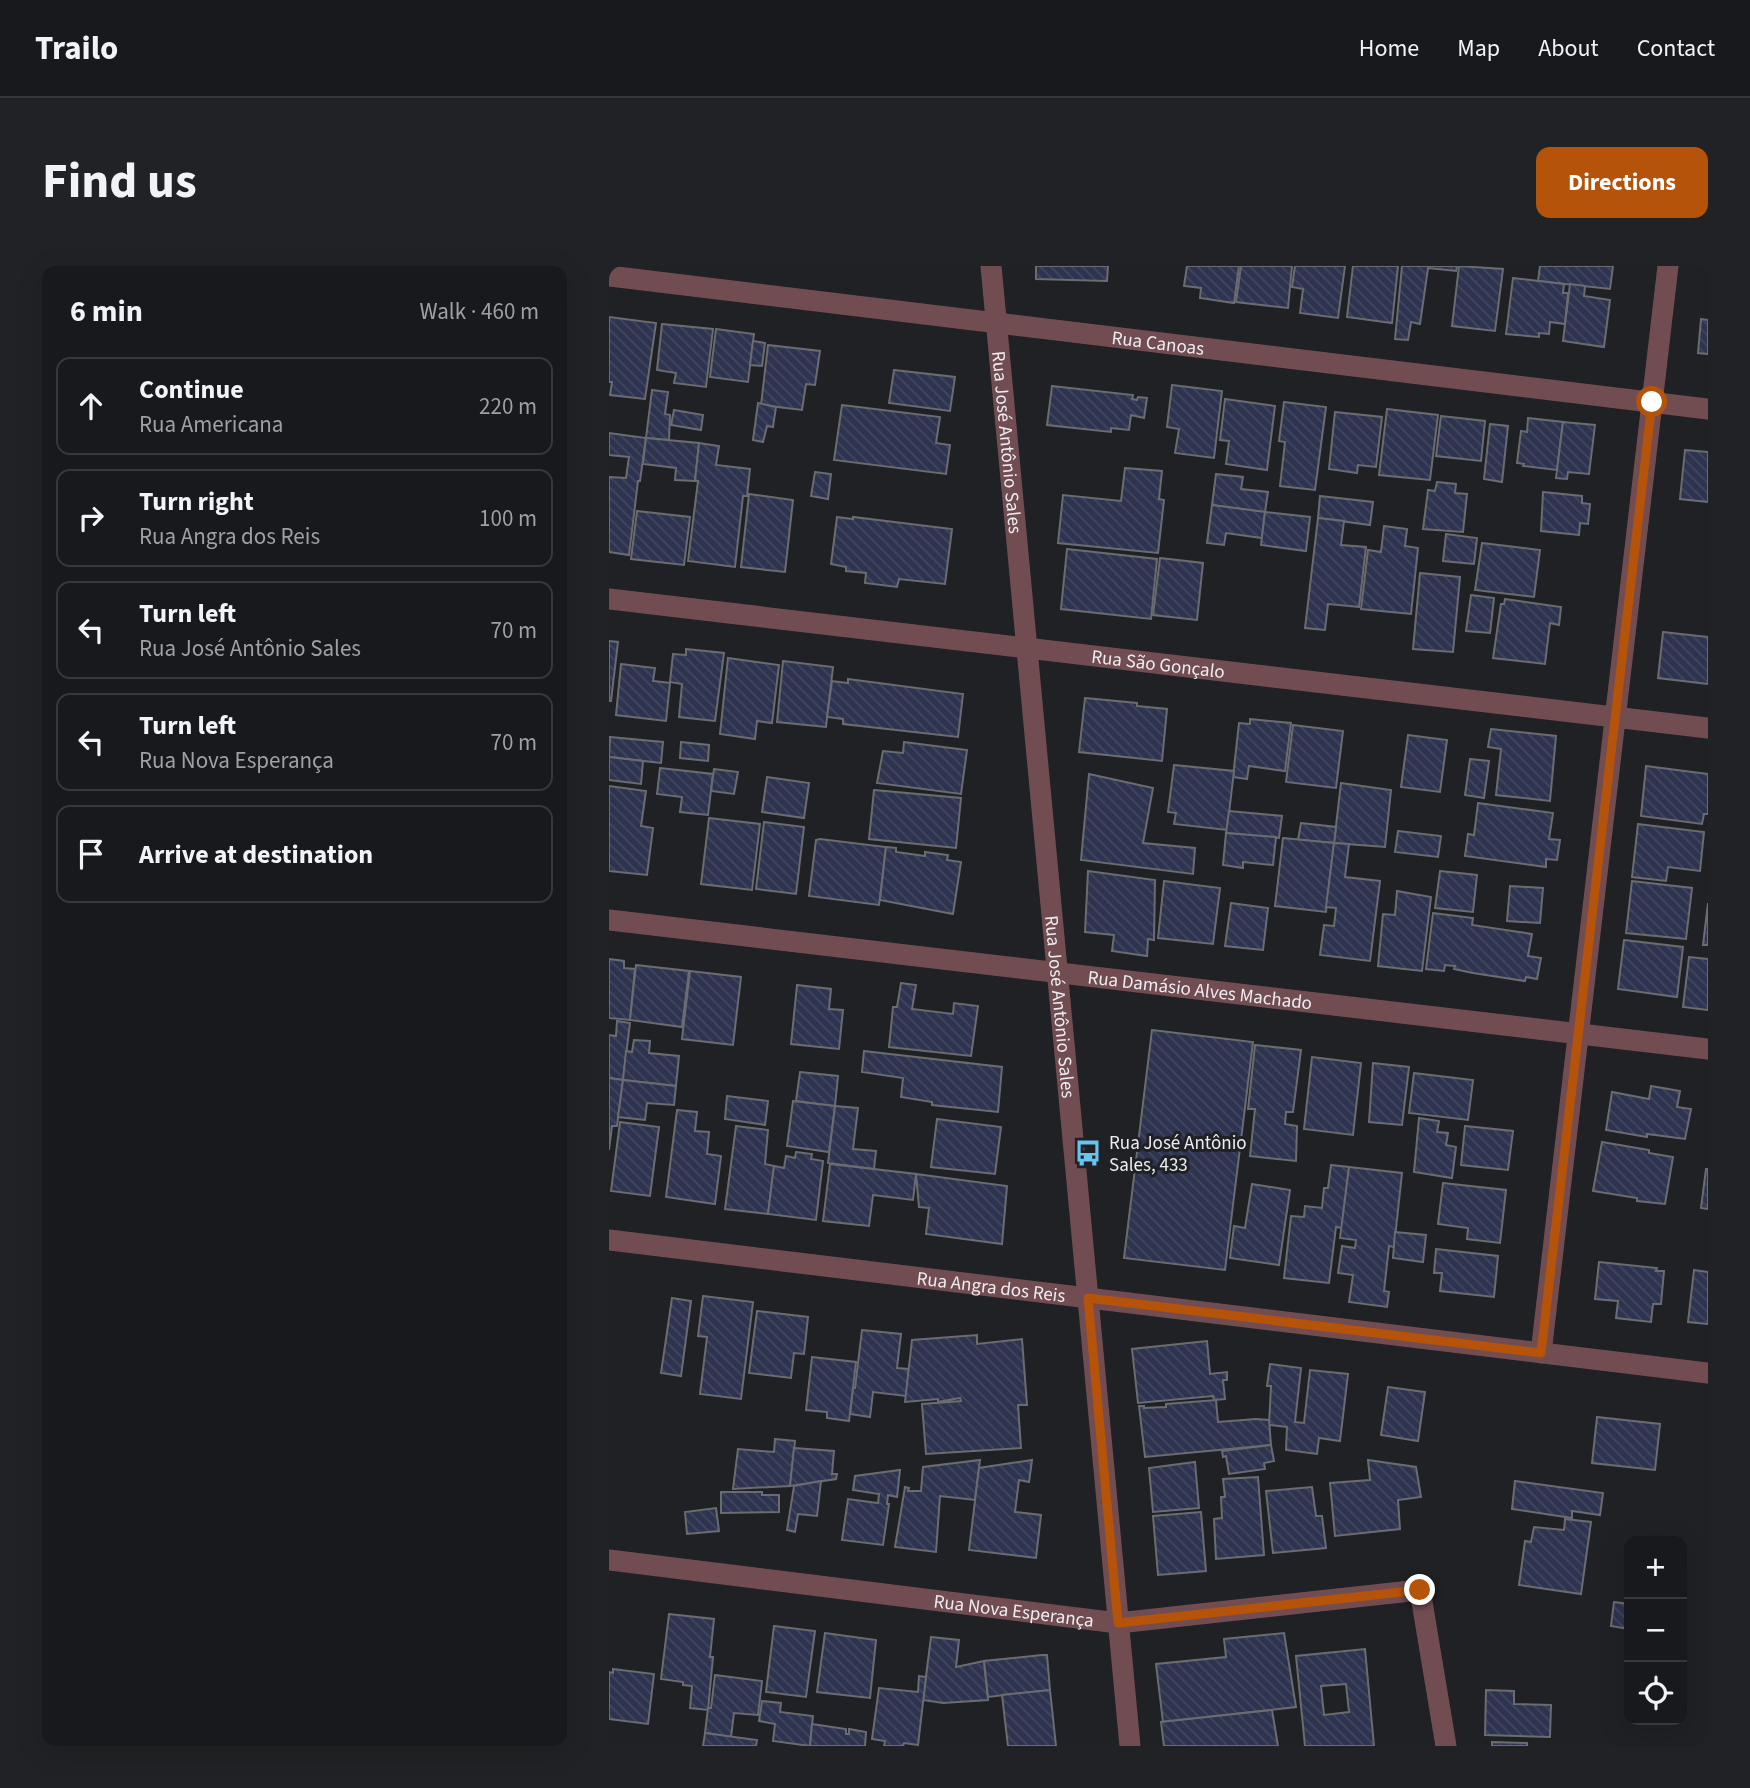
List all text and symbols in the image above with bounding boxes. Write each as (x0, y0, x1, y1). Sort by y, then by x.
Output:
text: Trailo (35, 25, 118, 72)
text: Home (1359, 31, 1419, 66)
text: Map (1457, 31, 1500, 66)
text: About (1538, 31, 1599, 66)
text: Contact (1637, 31, 1715, 66)
text: Find us (42, 147, 197, 217)
button: Directions (1536, 147, 1708, 218)
text: 6 min (70, 290, 143, 333)
text: Walk · 460 m (420, 295, 539, 328)
street label: Rua Canoas (1110, 325, 1206, 363)
street label: Rua José Antônio Sales (984, 350, 1028, 535)
text: Continue (139, 371, 244, 408)
route start (1636, 386, 1667, 417)
icon: ahead (72, 387, 110, 425)
text: 220 m (479, 390, 537, 423)
text: Rua Americana (139, 408, 283, 441)
text: Turn right (139, 483, 254, 520)
icon: right (72, 499, 110, 537)
text: 100 m (479, 502, 537, 535)
text: Rua Angra dos Reis (139, 520, 320, 553)
text: Turn left (139, 595, 236, 632)
icon: left (72, 611, 110, 649)
text: 70 m (490, 614, 537, 647)
text: Rua José Antônio Sales (139, 632, 361, 665)
street label: Rua São Gonçalo (1090, 644, 1226, 686)
text: Turn left (139, 707, 236, 744)
icon: left (72, 723, 110, 761)
text: 70 m (490, 726, 537, 759)
text: Rua Nova Esperança (139, 744, 334, 777)
icon: arrive (72, 835, 110, 873)
text: Arrive at destination (139, 836, 373, 873)
street label: Rua José Antônio Sales (1037, 914, 1081, 1100)
street label: Rua Damásio Alves Machado (1086, 964, 1314, 1017)
place label: Rua José Antônio Sales, 433 (1109, 1130, 1247, 1179)
bus stop icon: Rua José Antônio Sales, 433 (1073, 1138, 1103, 1168)
street label: Rua Angra dos Reis (915, 1265, 1067, 1310)
map controls (1624, 1536, 1687, 1725)
button: + (1624, 1536, 1687, 1599)
route end (1404, 1574, 1435, 1605)
street label: Rua Nova Esperança (932, 1588, 1095, 1635)
button: − (1624, 1599, 1687, 1662)
button: locate (1624, 1662, 1687, 1725)

